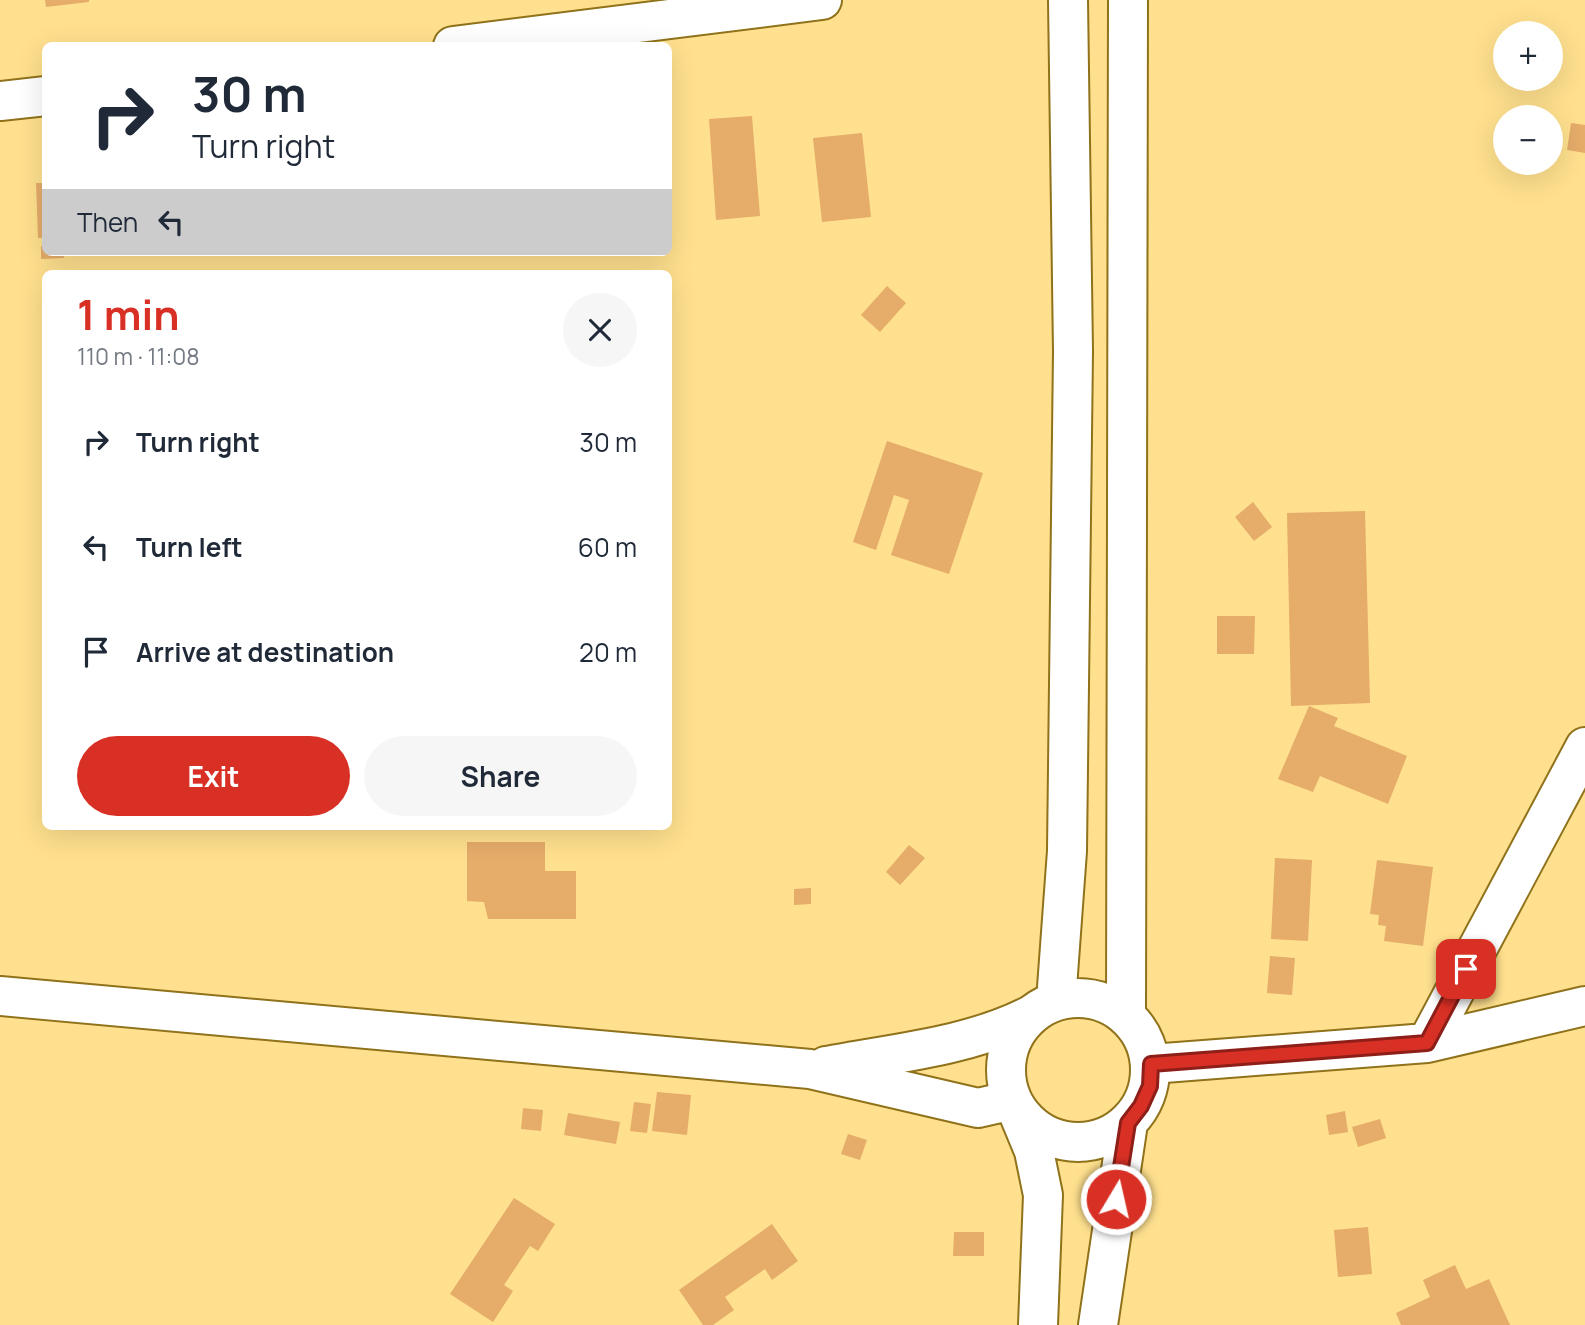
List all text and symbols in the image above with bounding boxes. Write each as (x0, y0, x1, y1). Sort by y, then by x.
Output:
map controls (1493, 21, 1563, 175)
button: + (1493, 21, 1563, 91)
text: 30 m (192, 60, 307, 127)
icon: right (77, 70, 168, 161)
button: − (1493, 105, 1563, 175)
text: Turn right (192, 124, 335, 168)
icon: left (152, 203, 190, 241)
text: Then (77, 204, 138, 240)
text: 1 min (77, 285, 180, 343)
button: close (563, 293, 637, 367)
text: 110 m · 11:08 (77, 340, 200, 372)
icon: right (77, 423, 115, 461)
text: Turn right (136, 424, 260, 460)
text: 30 m (580, 424, 637, 460)
icon: left (77, 528, 115, 566)
text: Turn left (136, 529, 243, 565)
text: 60 m (578, 529, 637, 565)
icon: arrive (77, 633, 115, 671)
text: Arrive at destination (136, 634, 394, 670)
text: 20 m (579, 634, 637, 670)
button: Exit (77, 736, 350, 816)
button: Share (364, 736, 637, 816)
pin (1436, 939, 1496, 999)
icon: arrive (1447, 950, 1485, 988)
position arrow (1079, 1162, 1153, 1236)

